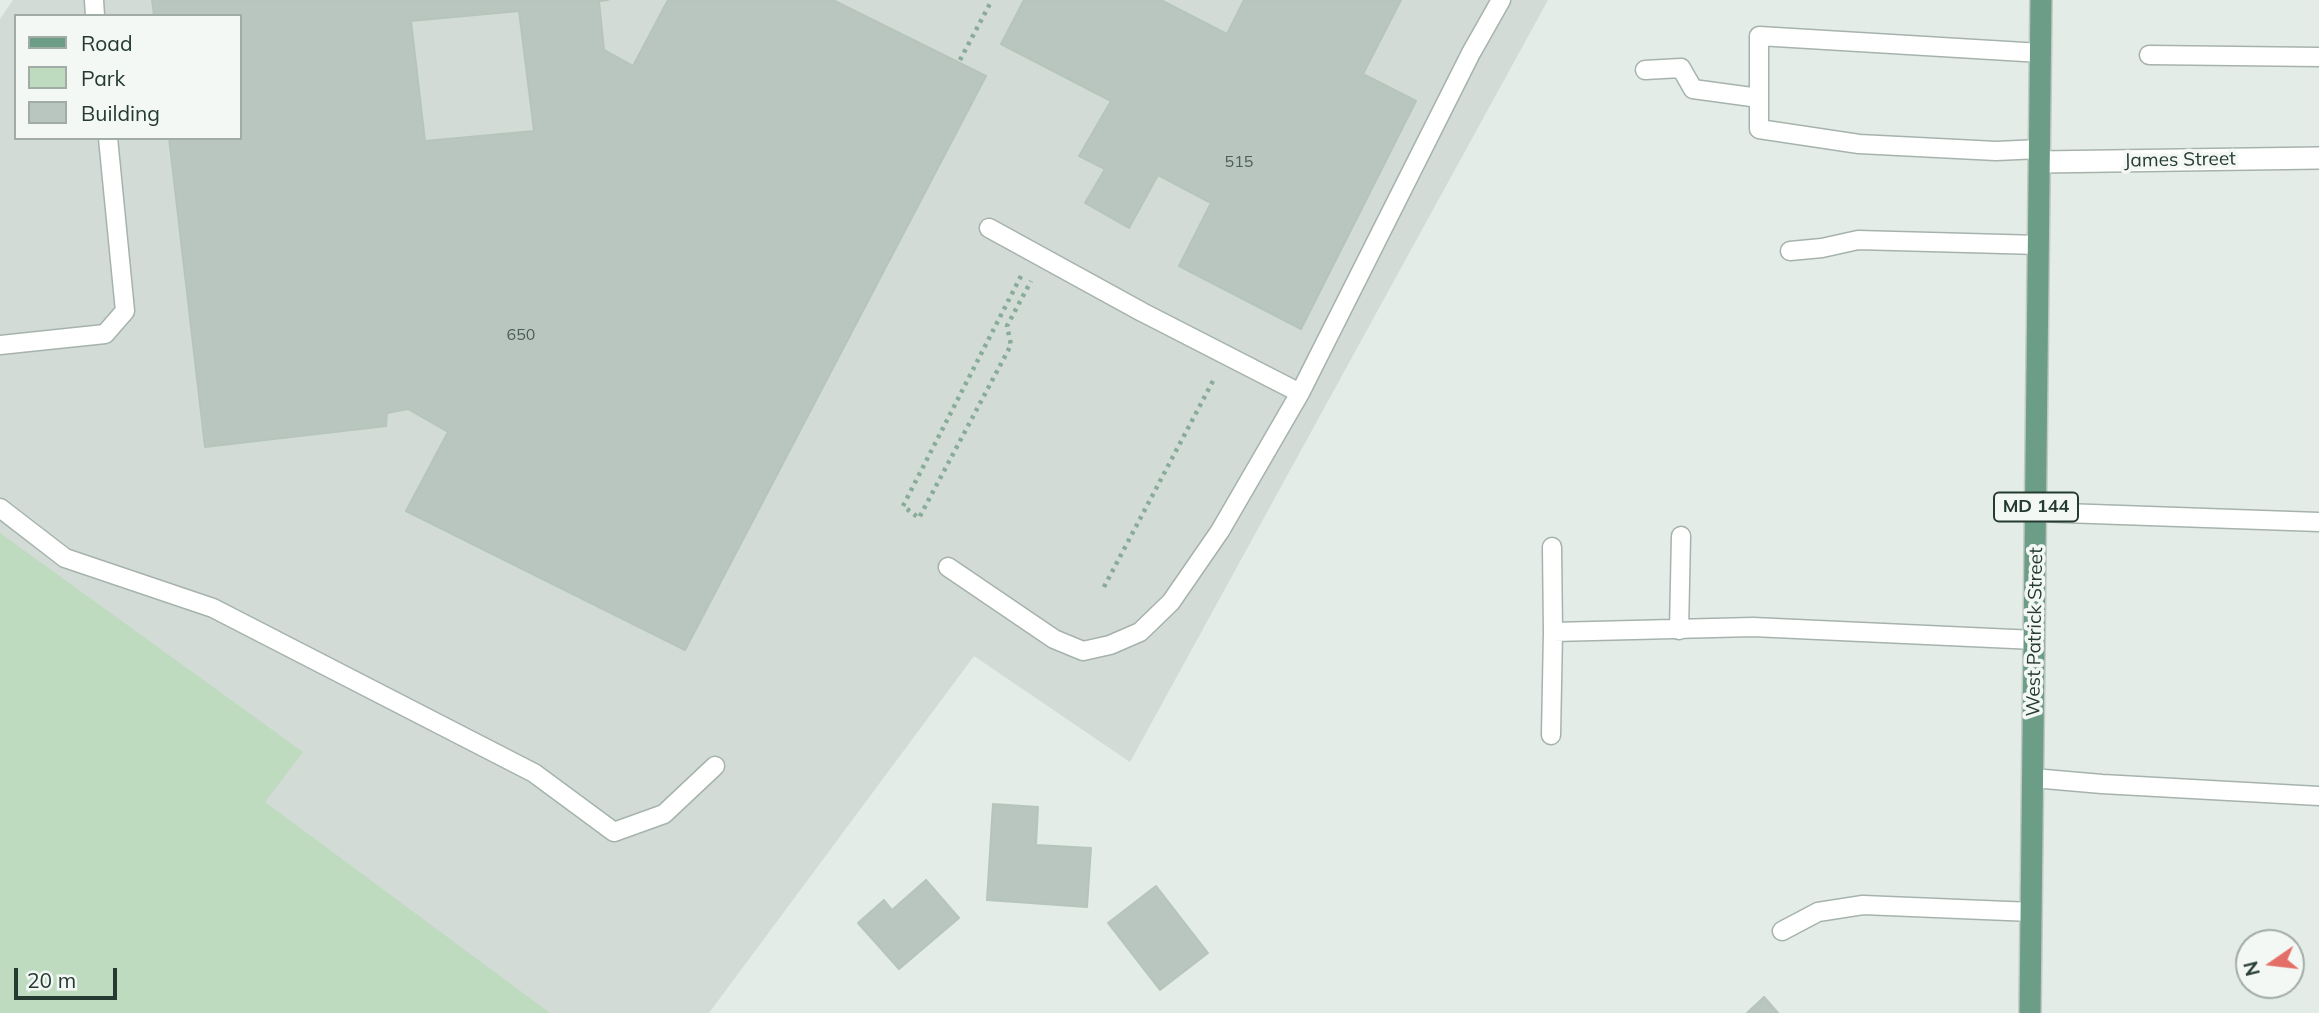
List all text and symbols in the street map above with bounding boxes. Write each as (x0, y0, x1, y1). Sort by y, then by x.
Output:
legend (14, 14, 242, 140)
text: Road (81, 30, 132, 56)
text: Park (81, 65, 125, 91)
text: Building (81, 100, 160, 126)
street label: James Street (2124, 148, 2236, 172)
house number: 515 (1225, 152, 1253, 172)
house number: 650 (507, 325, 535, 345)
road number: MD 144 (1994, 492, 2078, 522)
street label: West Patrick Street (2022, 547, 2048, 717)
north arrow (2235, 929, 2305, 999)
scale bar (18, 954, 121, 998)
text: N (2238, 959, 2265, 978)
text: 20 m (27, 967, 76, 993)

